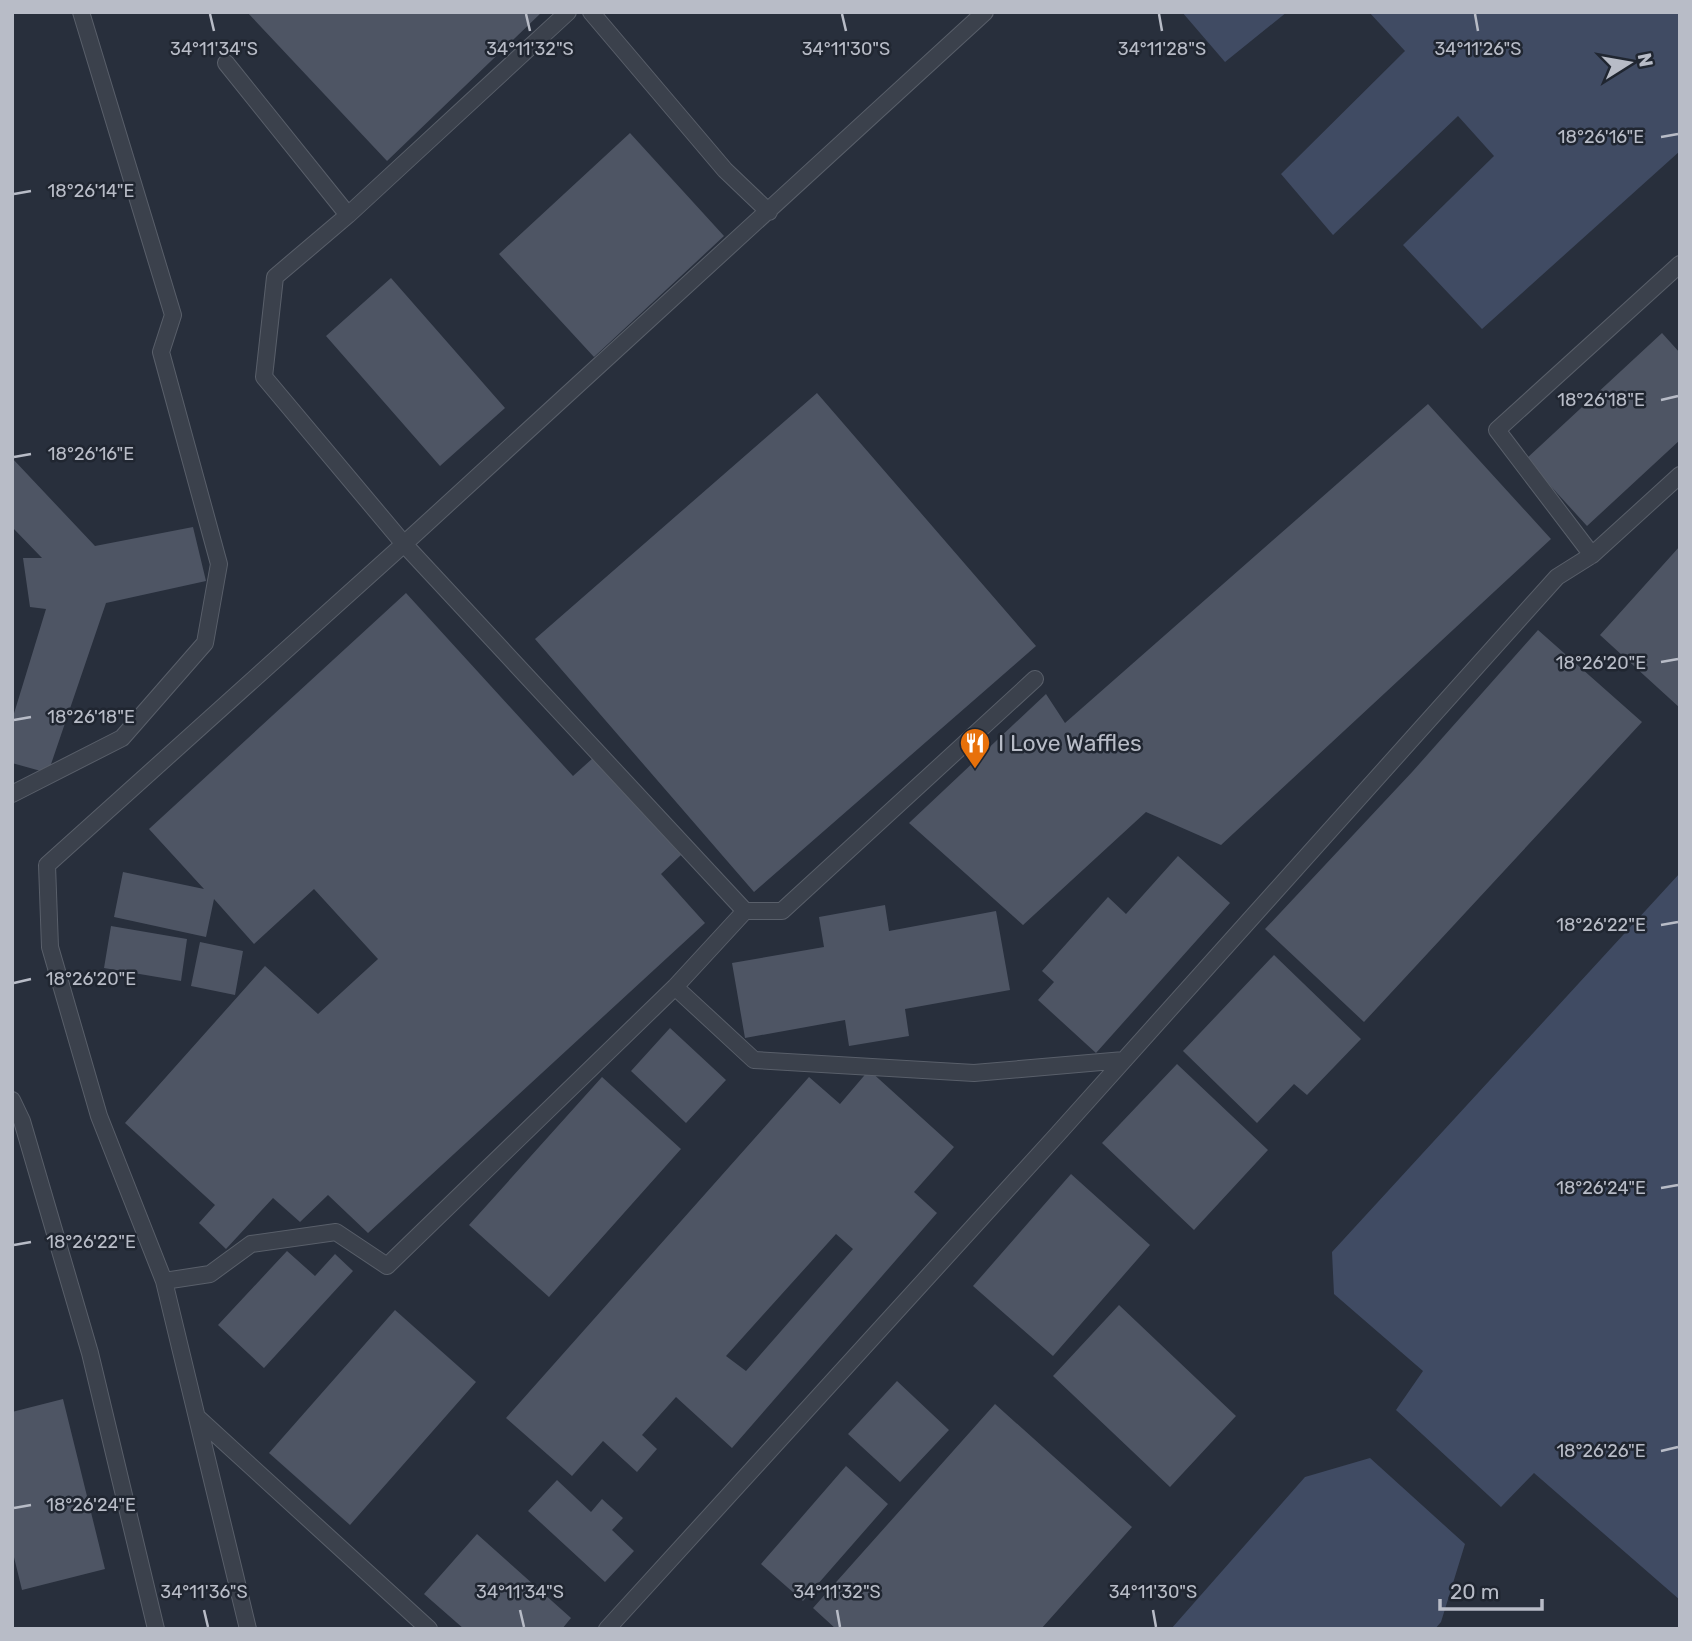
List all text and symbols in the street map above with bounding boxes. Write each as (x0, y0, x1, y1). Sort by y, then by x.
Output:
north arrow (1594, 28, 1664, 98)
text: 34°11'34"S (170, 38, 258, 60)
text: 34°11'32"S (486, 38, 574, 60)
text: 34°11'30"S (802, 38, 890, 60)
text: 34°11'28"S (1118, 38, 1206, 60)
text: 34°11'26"S (1434, 38, 1522, 60)
text: N (1633, 51, 1658, 69)
text: 18°26'16"E (1558, 126, 1644, 148)
text: 18°26'14"E (48, 180, 134, 202)
text: 18°26'18"E (1557, 389, 1645, 411)
text: 18°26'16"E (48, 443, 134, 465)
text: 18°26'20"E (1556, 652, 1646, 674)
text: 18°26'18"E (47, 706, 135, 728)
restaurant icon: I Love Waffles (958, 726, 992, 770)
place label: I Love Waffles (998, 729, 1142, 757)
text: 18°26'22"E (1556, 914, 1646, 936)
text: 18°26'20"E (46, 968, 136, 990)
text: 18°26'24"E (1556, 1177, 1646, 1199)
text: 18°26'22"E (46, 1231, 136, 1253)
text: 18°26'26"E (1556, 1440, 1646, 1462)
text: 18°26'24"E (46, 1494, 136, 1516)
scale bar (1440, 1568, 1542, 1612)
text: 20 m (1450, 1579, 1499, 1604)
text: 34°11'36"S (160, 1581, 248, 1603)
text: 34°11'34"S (476, 1581, 564, 1603)
text: 34°11'32"S (793, 1581, 881, 1603)
text: 34°11'30"S (1109, 1581, 1197, 1603)

